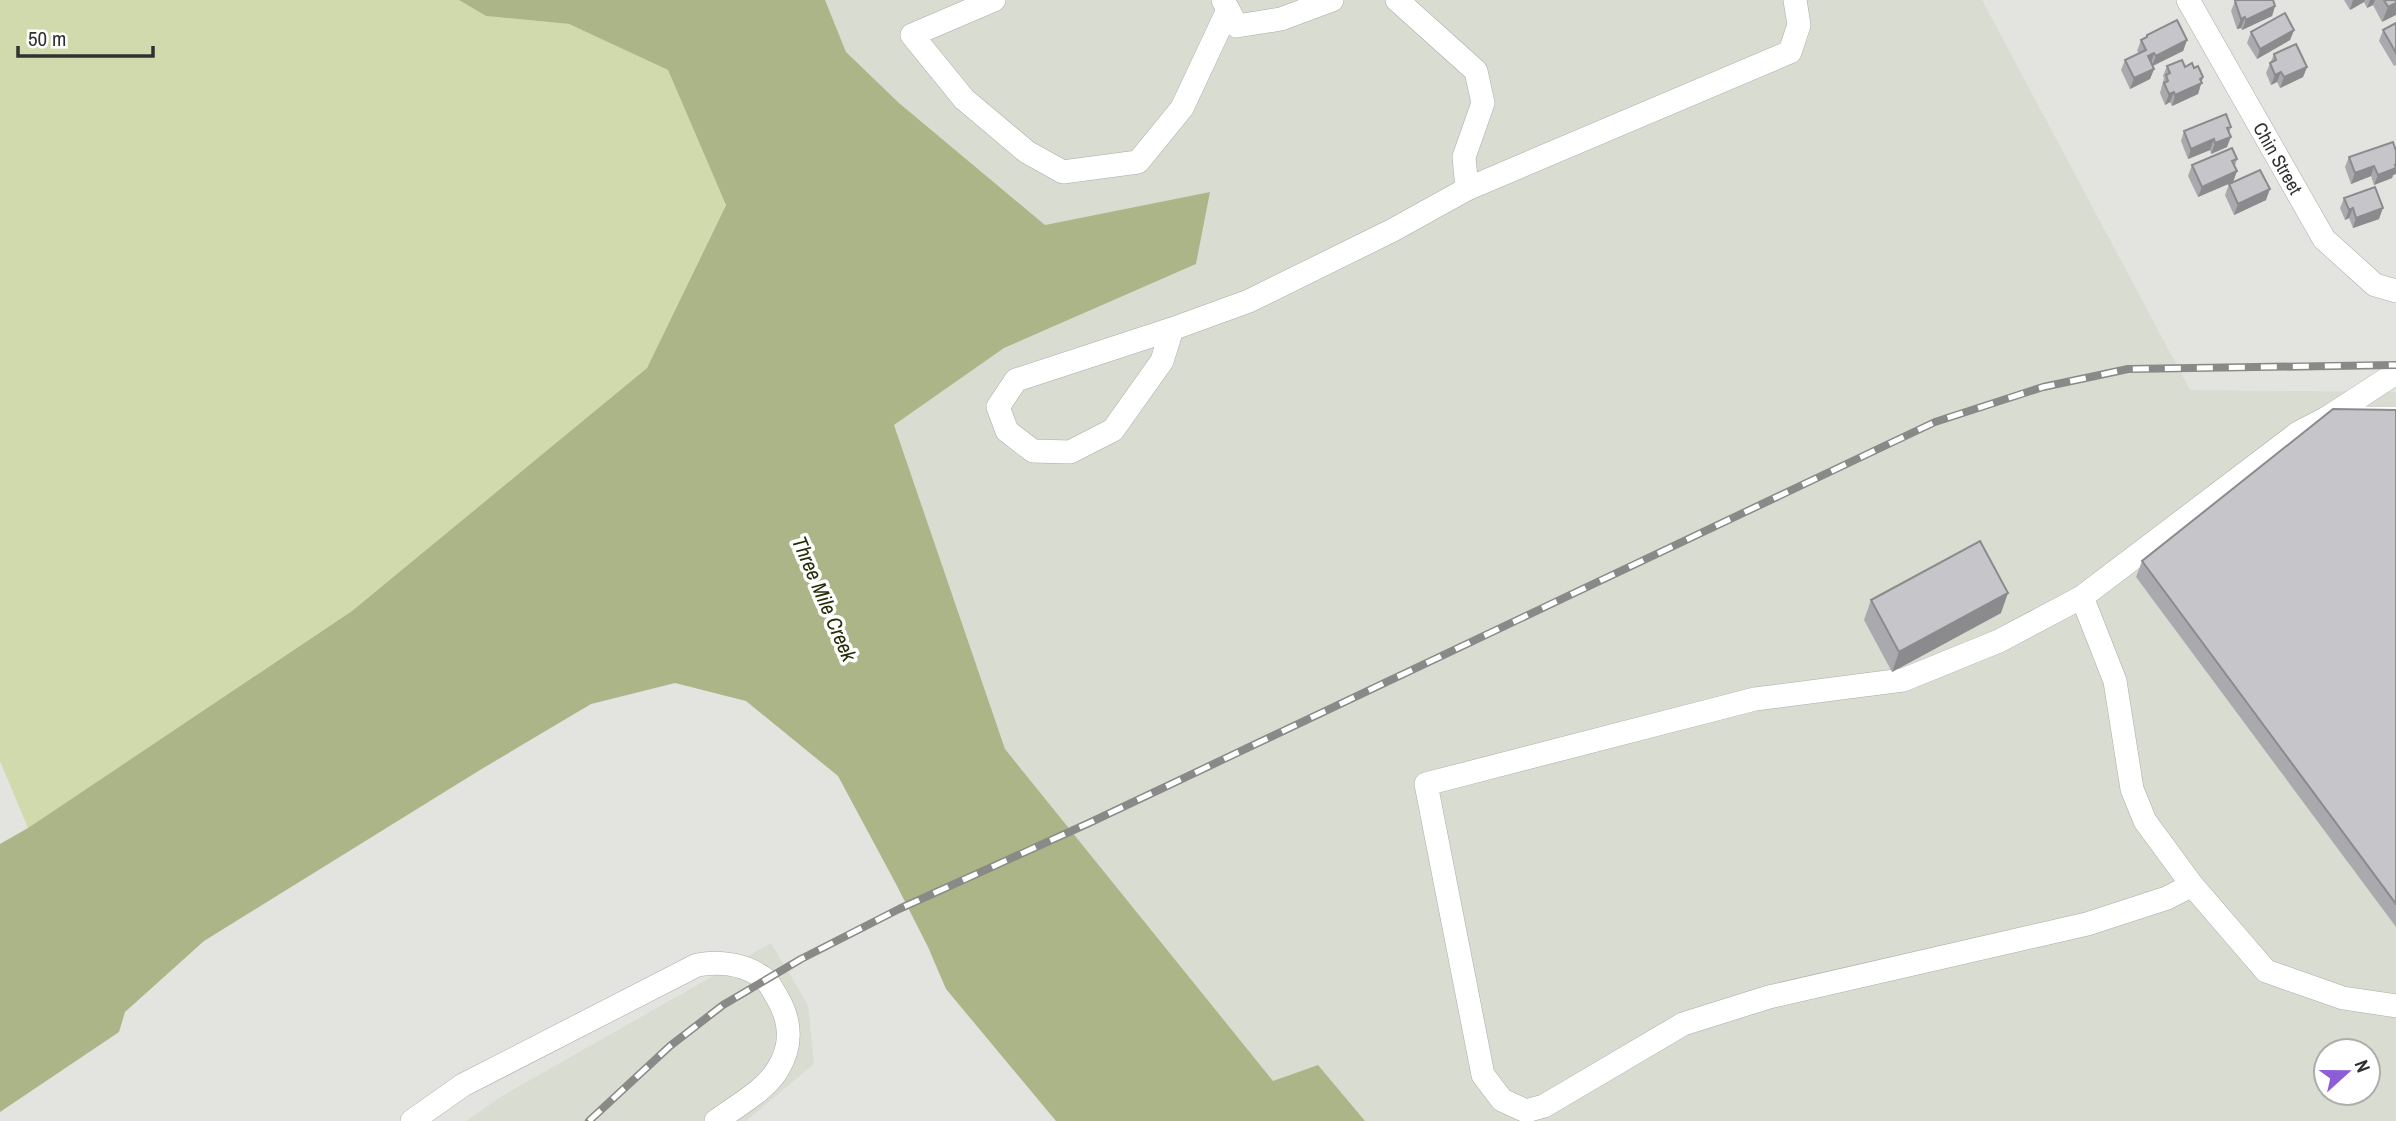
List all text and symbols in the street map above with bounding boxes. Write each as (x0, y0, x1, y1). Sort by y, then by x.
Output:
scale bar (18, 14, 152, 58)
text: 50 m (28, 24, 66, 53)
street label: Chin Street (2247, 117, 2309, 199)
water label: Three Mile Creek (785, 532, 864, 667)
north arrow (2312, 1037, 2382, 1107)
text: N (2349, 1056, 2377, 1076)

